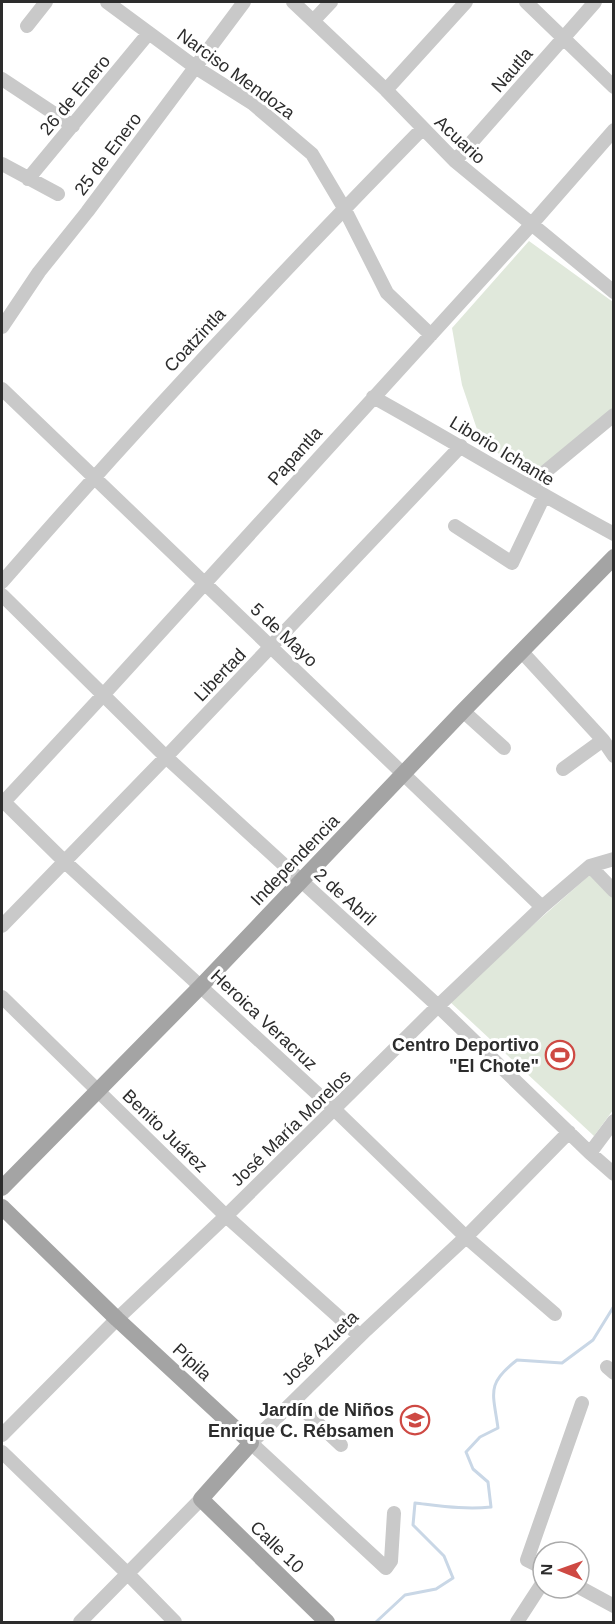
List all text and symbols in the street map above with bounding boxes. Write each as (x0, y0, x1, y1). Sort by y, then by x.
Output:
street label: Narciso Mendoza (173, 25, 299, 124)
street label: Nautla (487, 43, 537, 96)
street label: 26 de Enero (36, 51, 114, 139)
street label: 25 de Enero (71, 109, 145, 199)
street label: Acuario (431, 112, 489, 168)
street label: Coatzintla (160, 303, 230, 376)
street label: Liborio Ichante (446, 412, 558, 490)
street label: Papantla (264, 422, 327, 489)
street label: 5 de Mayo (246, 599, 322, 671)
street label: Libertad (190, 645, 250, 705)
street label: Independencia (247, 810, 344, 909)
street label: 2 de Abril (310, 864, 380, 930)
street label: Heroica Veracruz (207, 966, 321, 1074)
place label: Centro Deportivo "El Chote" (392, 1035, 539, 1076)
sports icon: Centro Deportivo "El Chote" (544, 1039, 576, 1071)
street label: José María Morelos (227, 1066, 355, 1190)
street label: Benito Juárez (118, 1086, 212, 1176)
street label: José Azueta (278, 1306, 363, 1389)
street label: Pípila (169, 1339, 216, 1385)
place label: Jardín de Niños Enrique C. Rébsamen (208, 1400, 394, 1441)
school or university icon: Jardín de Niños Enrique C. Rébsamen (399, 1404, 431, 1436)
street label: Calle 10 (246, 1517, 308, 1577)
north arrow (531, 1540, 591, 1600)
text: N (538, 1564, 555, 1576)

